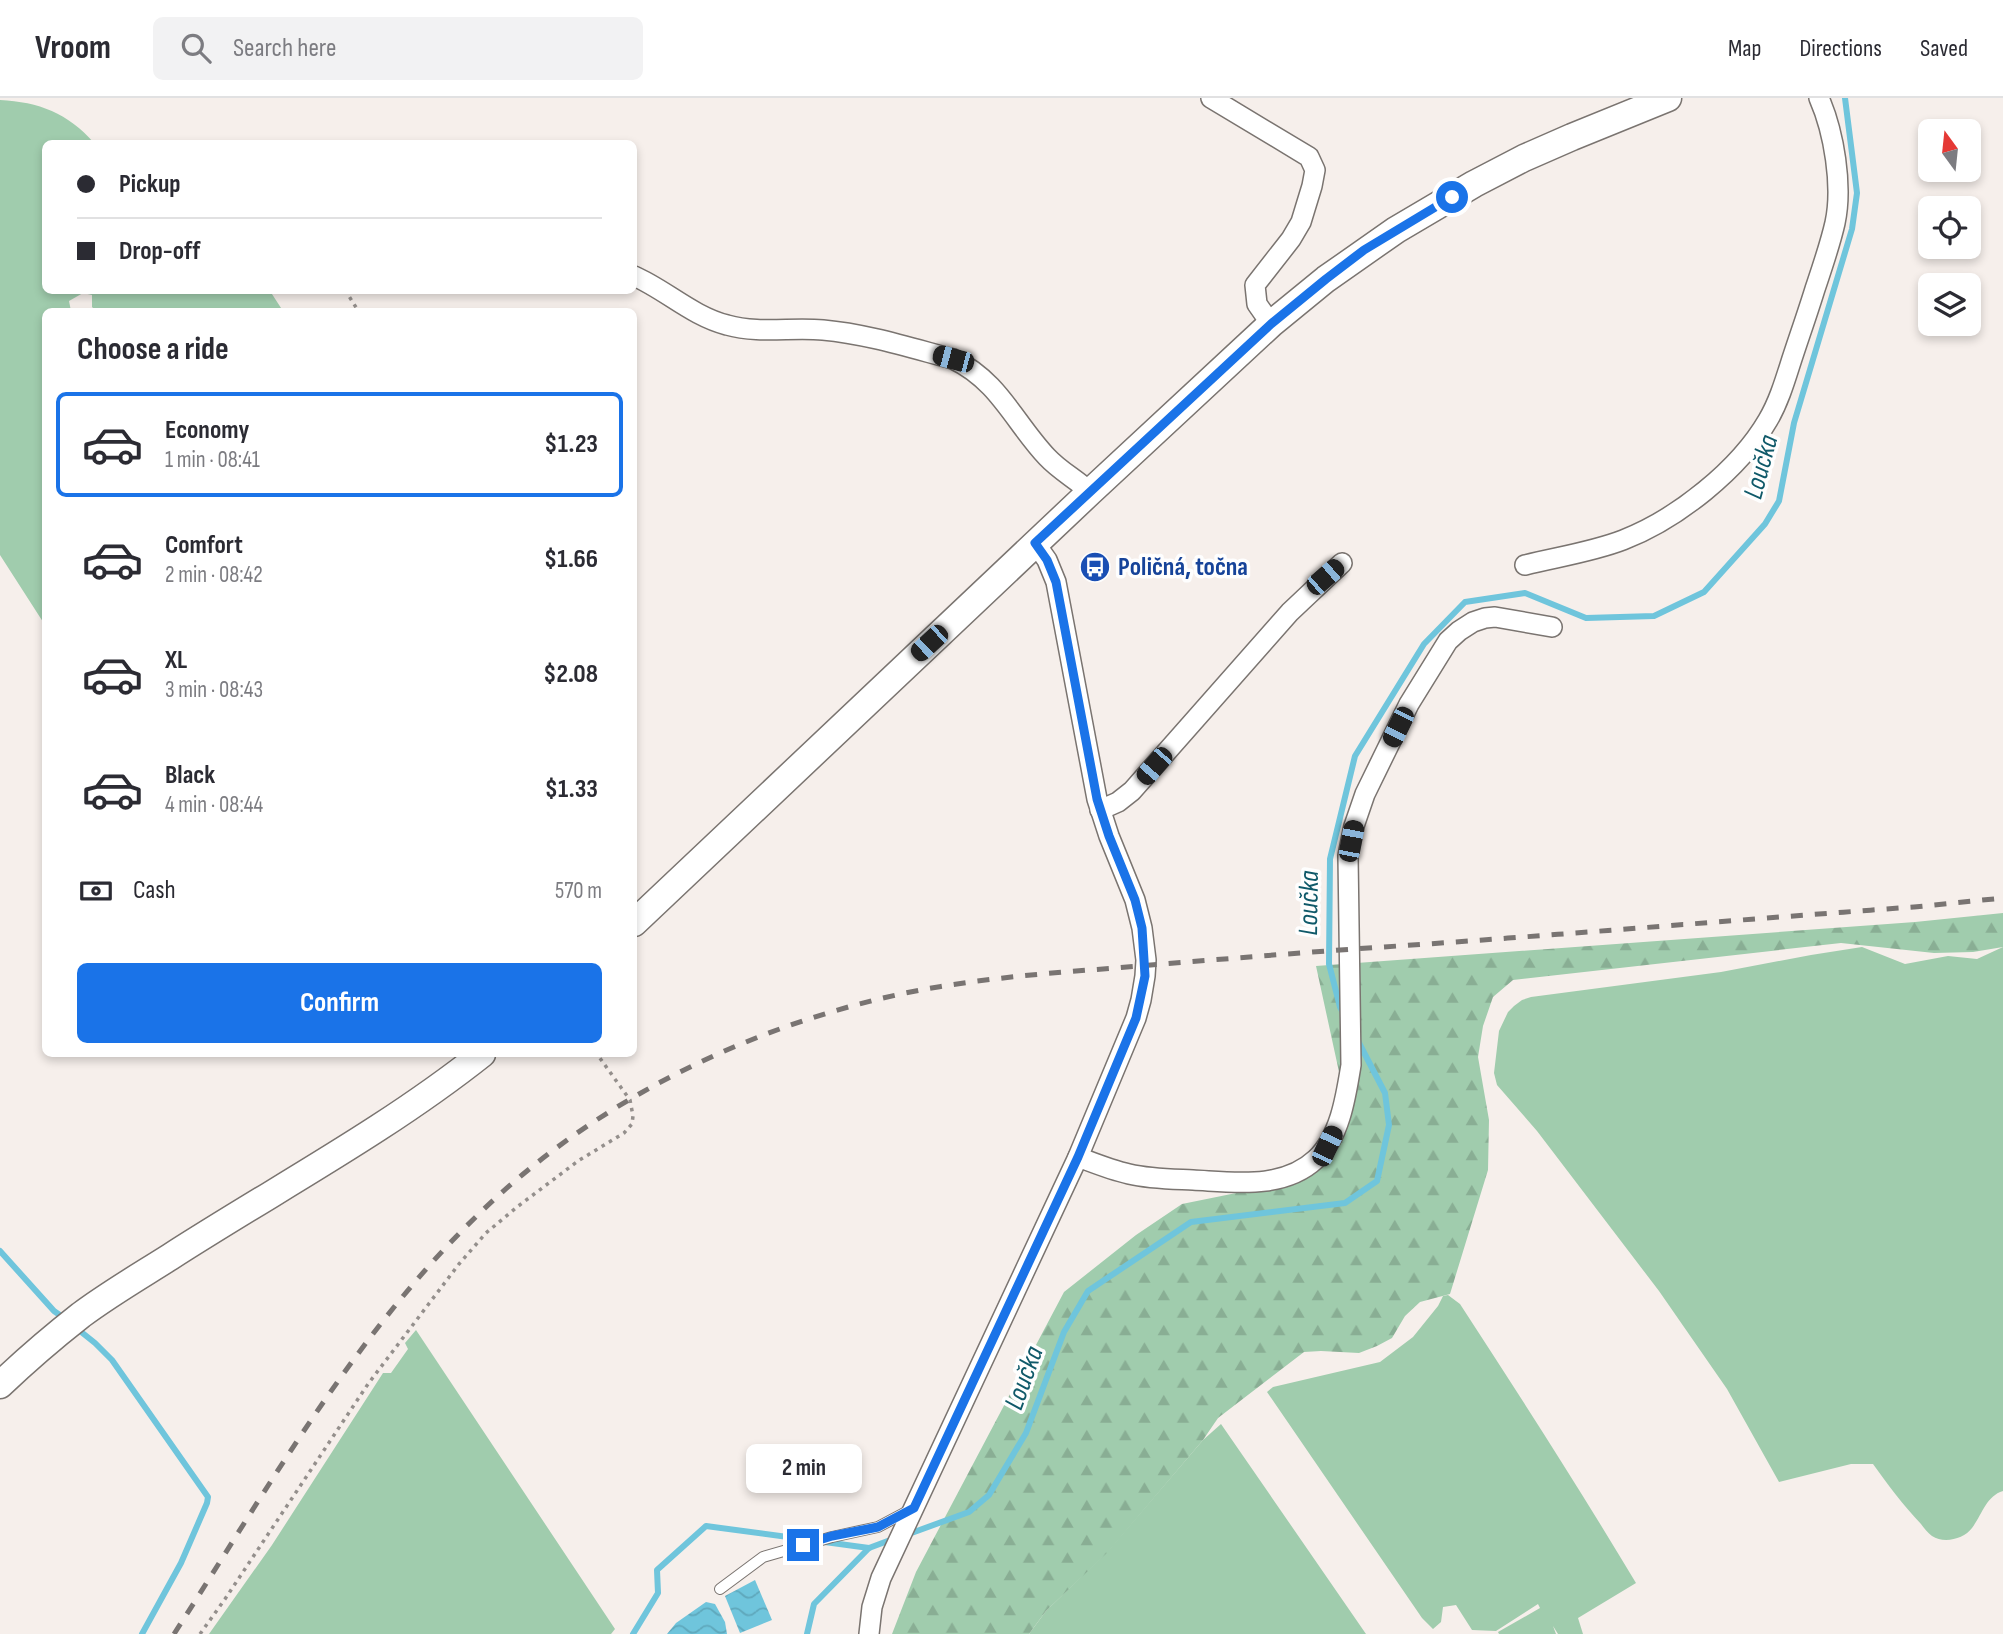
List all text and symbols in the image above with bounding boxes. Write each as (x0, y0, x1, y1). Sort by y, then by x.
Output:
search box (153, 17, 643, 80)
text: Vroom (35, 28, 111, 68)
icon: search (177, 29, 215, 67)
text: Search here (233, 33, 336, 64)
text: Map (1728, 34, 1761, 63)
text: Directions (1799, 34, 1882, 63)
text: Saved (1920, 34, 1968, 63)
north arrow (1918, 119, 1981, 182)
map controls (1918, 119, 1981, 336)
text: Pickup (119, 169, 181, 200)
route start (1436, 181, 1468, 213)
button: locate (1918, 196, 1981, 259)
text: Drop-off (119, 236, 200, 267)
button: layers (1918, 273, 1981, 336)
text: Choose a ride (77, 330, 229, 369)
car (930, 343, 977, 375)
icon: car (81, 413, 144, 476)
text: Economy (165, 415, 249, 446)
text: $1.23 (544, 429, 598, 460)
water label: Loučka (1737, 431, 1786, 503)
text: 1 min · 08:41 (165, 446, 260, 474)
icon: car (81, 528, 144, 591)
text: Comfort (165, 530, 243, 561)
text: $1.66 (544, 544, 598, 575)
bus stop icon: Poličná, točna (1078, 550, 1112, 584)
place label: Poličná, točna (1118, 552, 1248, 583)
car (1303, 555, 1348, 599)
text: 2 min · 08:42 (165, 561, 263, 589)
car (907, 621, 952, 665)
icon: car (81, 643, 144, 706)
text: XL (165, 645, 187, 676)
text: $2.08 (543, 659, 598, 690)
text: 3 min · 08:43 (165, 676, 263, 704)
car (1380, 704, 1417, 750)
car (1133, 743, 1176, 789)
icon: car (81, 758, 144, 821)
text: Black (165, 760, 215, 791)
text: $1.33 (545, 774, 598, 805)
text: 4 min · 08:44 (165, 791, 263, 819)
car (1337, 818, 1366, 864)
water label: Loučka (1292, 870, 1326, 936)
icon: cash (77, 872, 115, 910)
text: Cash (133, 875, 176, 906)
text: 570 m (555, 877, 602, 905)
button: Confirm (77, 963, 602, 1043)
car (1309, 1123, 1346, 1169)
water label: Loučka (997, 1341, 1051, 1414)
callout: 2 min (745, 1444, 861, 1492)
text: 2 min (782, 1454, 826, 1482)
route end (787, 1529, 819, 1561)

